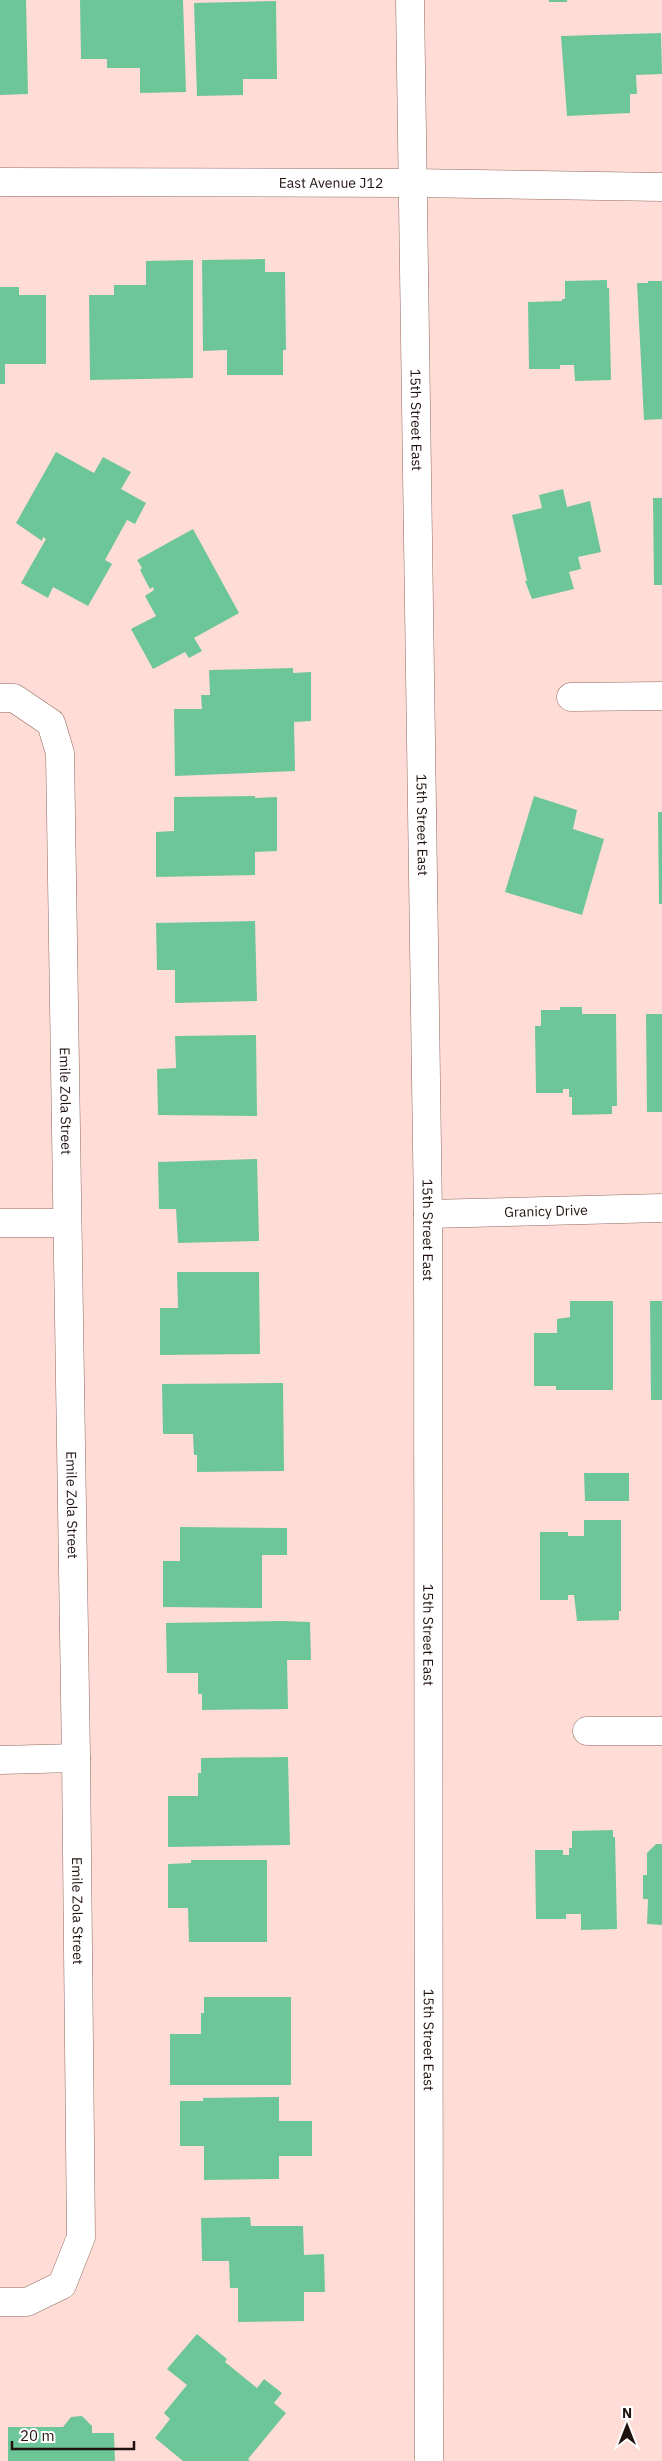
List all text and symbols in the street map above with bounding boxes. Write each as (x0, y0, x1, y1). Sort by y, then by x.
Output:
street label: East Avenue J12 (279, 174, 383, 192)
street label: 15th Street East (406, 369, 426, 471)
street label: 15th Street East (412, 774, 432, 876)
street label: Emile Zola Street (56, 1047, 75, 1155)
street label: 15th Street East (418, 1179, 437, 1281)
street label: Granicy Drive (504, 1201, 588, 1221)
street label: Emile Zola Street (62, 1451, 82, 1559)
street label: 15th Street East (419, 1584, 437, 1686)
street label: Emile Zola Street (68, 1857, 87, 1965)
street label: 15th Street East (420, 1989, 438, 2091)
north arrow (602, 2401, 652, 2451)
text: N (622, 2404, 632, 2422)
scale bar (12, 2418, 135, 2450)
text: 20 m (20, 2426, 55, 2445)

